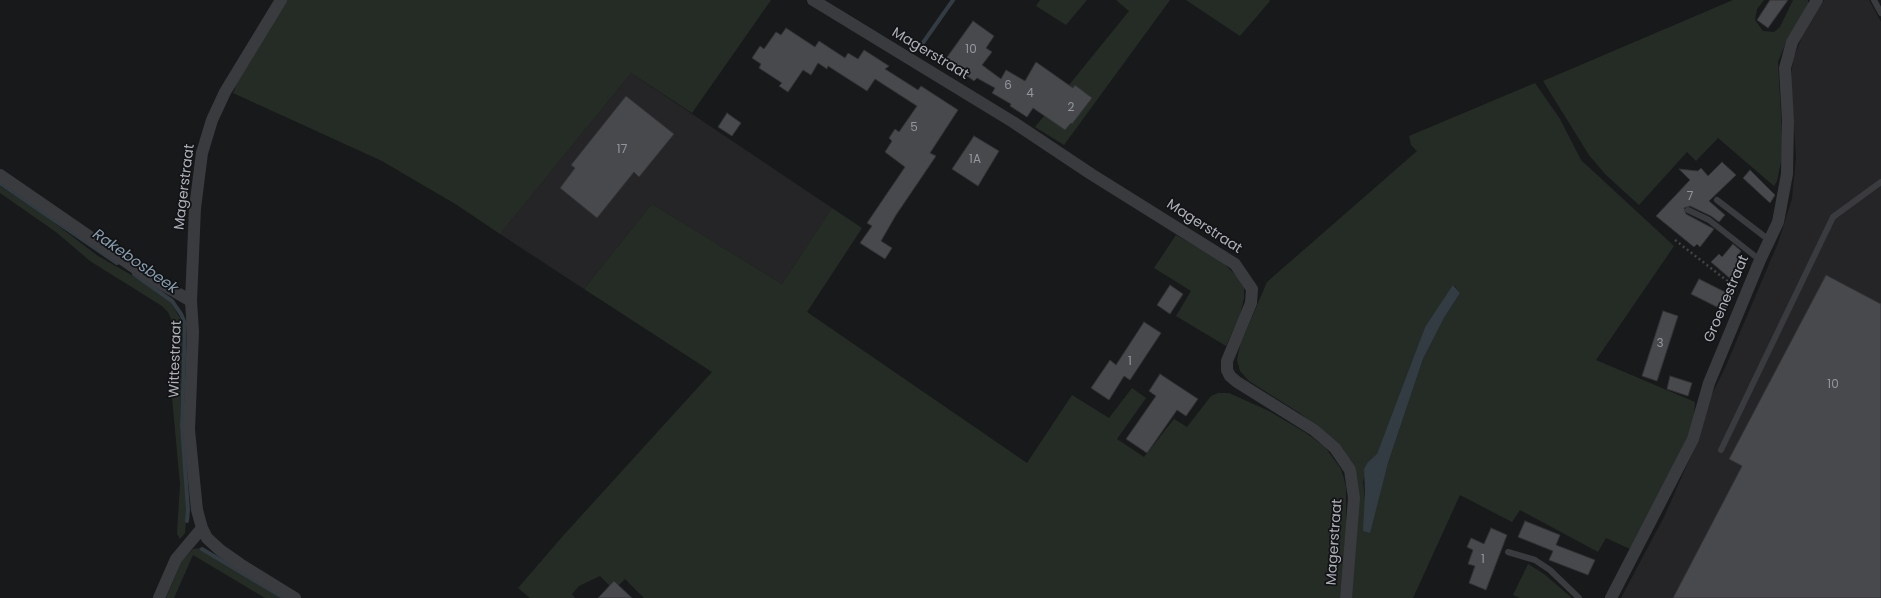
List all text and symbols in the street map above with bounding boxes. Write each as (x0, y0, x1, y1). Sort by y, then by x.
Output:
street label: Magerstraat (889, 25, 971, 83)
house number: 10 (965, 43, 977, 57)
house number: 6 (1004, 79, 1012, 93)
house number: 4 (1026, 87, 1034, 101)
house number: 2 (1068, 101, 1074, 115)
house number: 5 (910, 121, 918, 135)
street label: Magerstraat (171, 143, 199, 231)
house number: 17 (617, 143, 627, 157)
house number: 1A (969, 153, 981, 167)
house number: 7 (1687, 190, 1693, 204)
street label: Magerstraat (1163, 196, 1245, 258)
water label: Rakebosbeek (89, 226, 181, 298)
street label: Groenestraat (1701, 253, 1753, 345)
street label: Wittestraat (166, 320, 186, 398)
house number: 3 (1656, 337, 1664, 351)
house number: 1 (1128, 355, 1132, 369)
house number: 10 (1827, 378, 1839, 392)
street label: Magerstraat (1324, 498, 1346, 586)
house number: 1 (1481, 553, 1485, 567)

